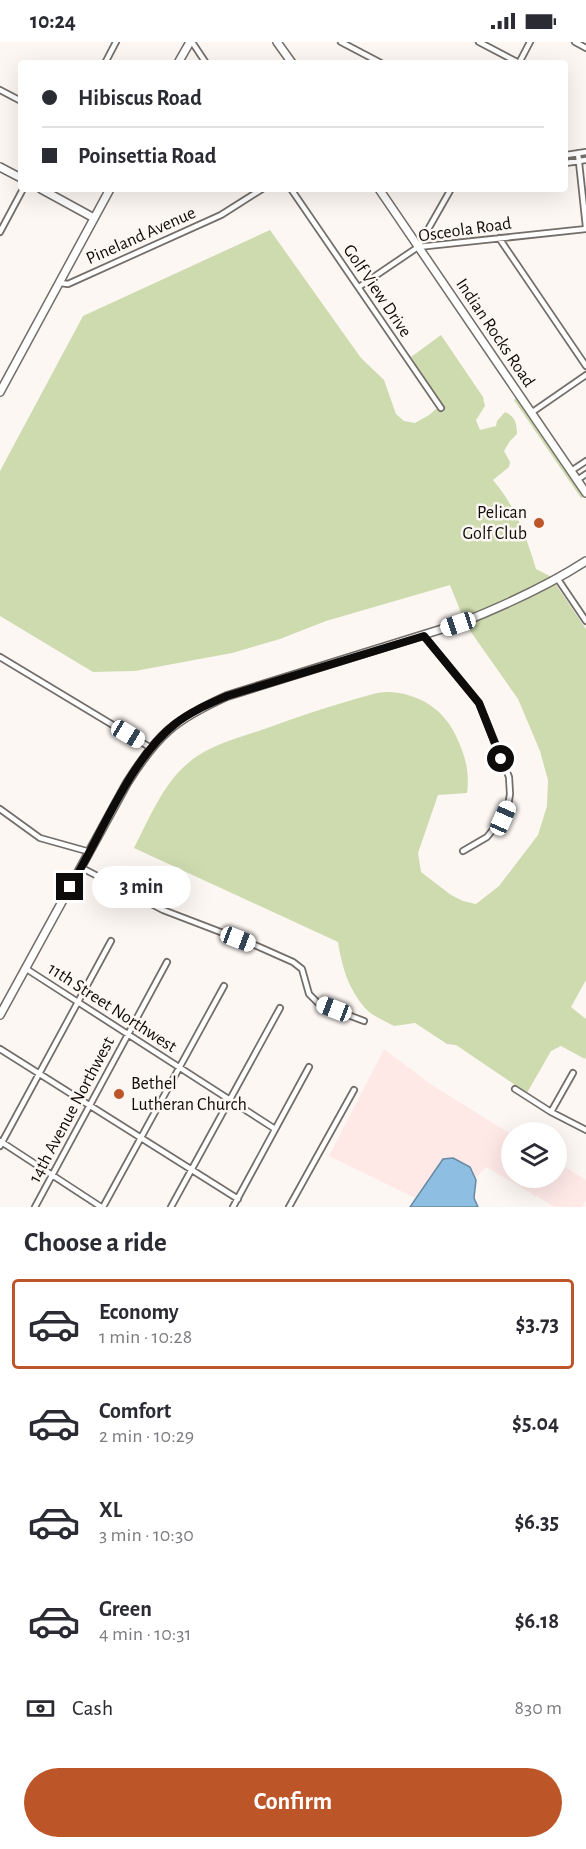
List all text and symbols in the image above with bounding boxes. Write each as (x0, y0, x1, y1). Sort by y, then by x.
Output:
text: 10:24 (30, 10, 76, 32)
text: Hibiscus Road (78, 87, 202, 109)
text: Poinsettia Road (78, 145, 216, 167)
street label: Pineland Avenue (83, 204, 199, 268)
street label: Osceola Road (417, 215, 513, 245)
street label: Golf View Drive (339, 241, 415, 341)
street label: Indian Rocks Road (452, 275, 538, 391)
place label: Pelican Golf Club (463, 504, 527, 543)
marker: Pelican Golf Club (532, 516, 546, 530)
car (438, 610, 478, 638)
car (108, 717, 148, 751)
route start (487, 745, 514, 772)
car (487, 798, 519, 838)
callout: 3 min (91, 866, 190, 908)
route end (56, 873, 83, 900)
text: 3 min (120, 877, 163, 897)
car (218, 924, 258, 954)
street label: 11th Street Northwest (44, 960, 180, 1056)
car (314, 994, 354, 1024)
street label: 14th Avenue Northwest (26, 1034, 118, 1186)
place label: Bethel Lutheran Church (131, 1075, 247, 1114)
marker: Bethel Lutheran Church (112, 1087, 126, 1101)
map controls (501, 1122, 567, 1188)
button: layers (501, 1122, 567, 1188)
text: Choose a ride (24, 1229, 167, 1256)
icon: car (27, 1297, 81, 1351)
text: Economy (99, 1301, 179, 1323)
text: $3.73 (516, 1313, 559, 1335)
text: 1 min · 10:28 (99, 1327, 192, 1347)
icon: car (27, 1396, 81, 1450)
text: Comfort (99, 1400, 171, 1422)
text: $5.04 (512, 1412, 559, 1434)
text: 2 min · 10:29 (99, 1426, 194, 1446)
icon: car (27, 1495, 81, 1549)
text: XL (99, 1499, 122, 1521)
text: $6.35 (514, 1511, 559, 1533)
text: 3 min · 10:30 (99, 1525, 194, 1545)
icon: car (27, 1594, 81, 1648)
text: Green (99, 1598, 152, 1620)
text: $6.18 (515, 1610, 559, 1632)
text: 4 min · 10:31 (99, 1624, 191, 1644)
icon: cash (24, 1692, 57, 1725)
text: Cash (72, 1697, 113, 1719)
text: 830 m (514, 1698, 562, 1718)
button: Confirm (24, 1768, 562, 1837)

